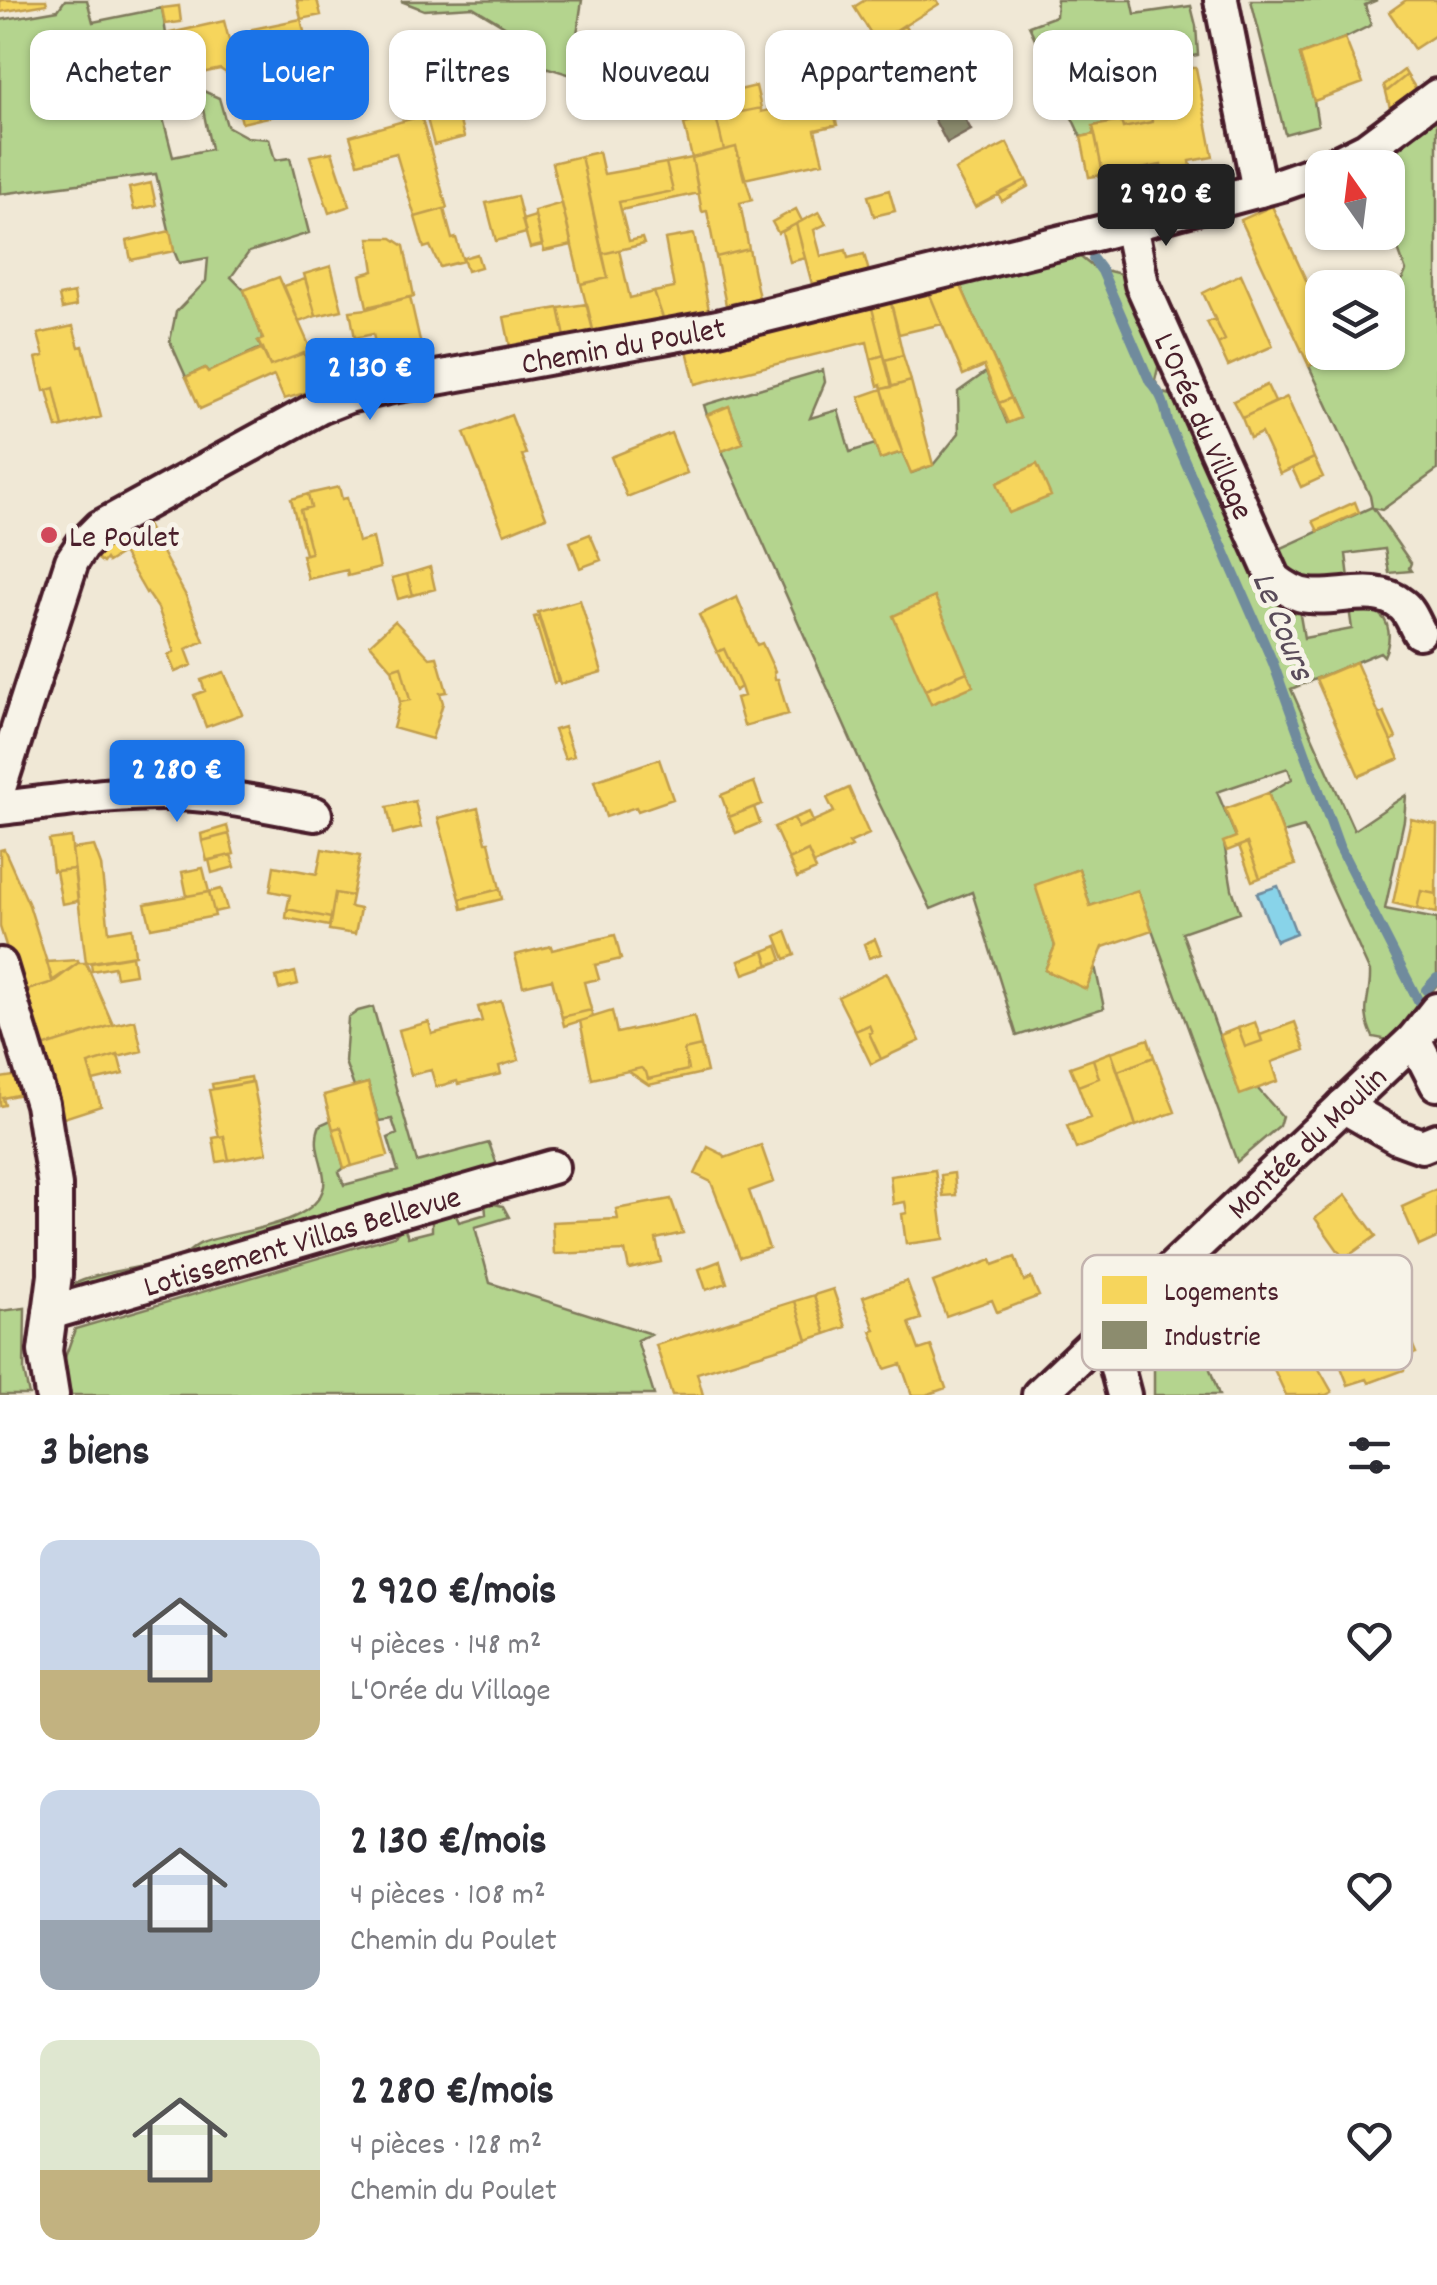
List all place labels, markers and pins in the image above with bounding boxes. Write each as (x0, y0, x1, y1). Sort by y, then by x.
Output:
pin: 2 920 € (1074, 164, 1258, 249)
pin: 2 130 € (278, 338, 462, 423)
place label: Le Poulet (69, 517, 180, 563)
marker: Le Poulet (38, 524, 60, 546)
pin: 2 280 € (85, 740, 269, 825)

